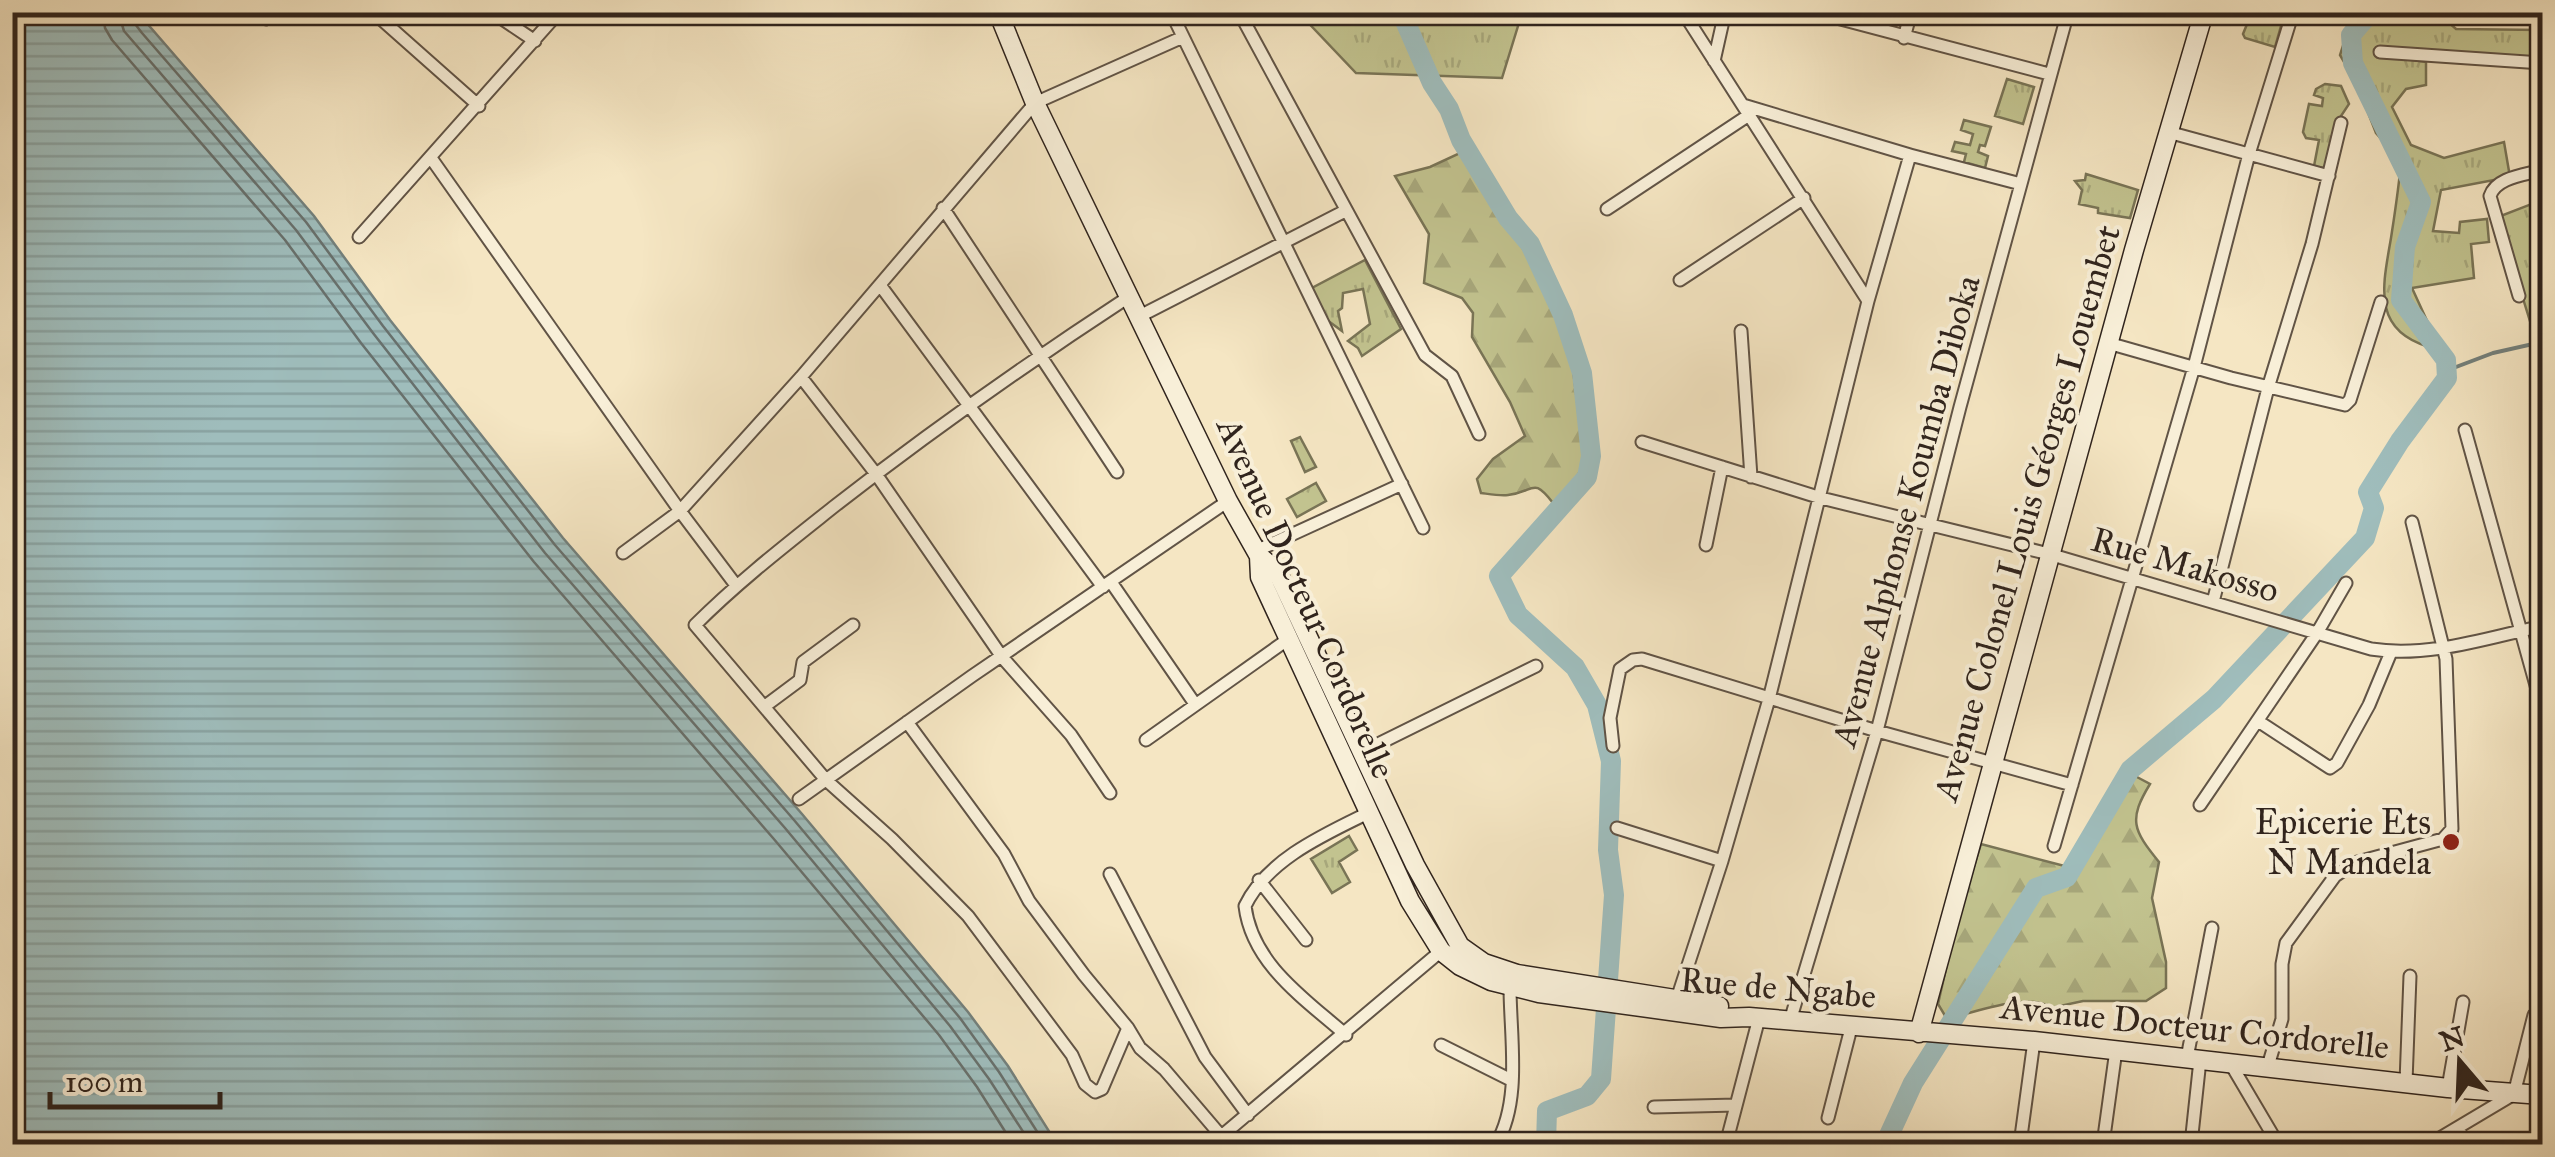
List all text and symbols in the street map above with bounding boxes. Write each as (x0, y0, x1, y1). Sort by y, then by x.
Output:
street label: Avenue Colonel Louis Géorges Louembet (1924, 220, 2130, 808)
street label: Avenue Alphonse Koumba Diboka (1822, 270, 1990, 753)
street label: Avenue Docteur Cordorelle (1206, 409, 1405, 785)
street label: Rue Makosso (2086, 518, 2284, 612)
place label: Epicerie Ets N Mandela (2255, 801, 2431, 884)
marker: Epicerie Ets N Mandela (2440, 831, 2462, 853)
street label: Rue de Ngabe (1678, 958, 1878, 1018)
street label: Avenue Docteur Cordorelle (1997, 985, 2391, 1069)
north arrow (2410, 1012, 2510, 1112)
text: N (2435, 1018, 2469, 1059)
scale bar (50, 1047, 220, 1109)
text: 100 m (65, 1064, 143, 1100)

